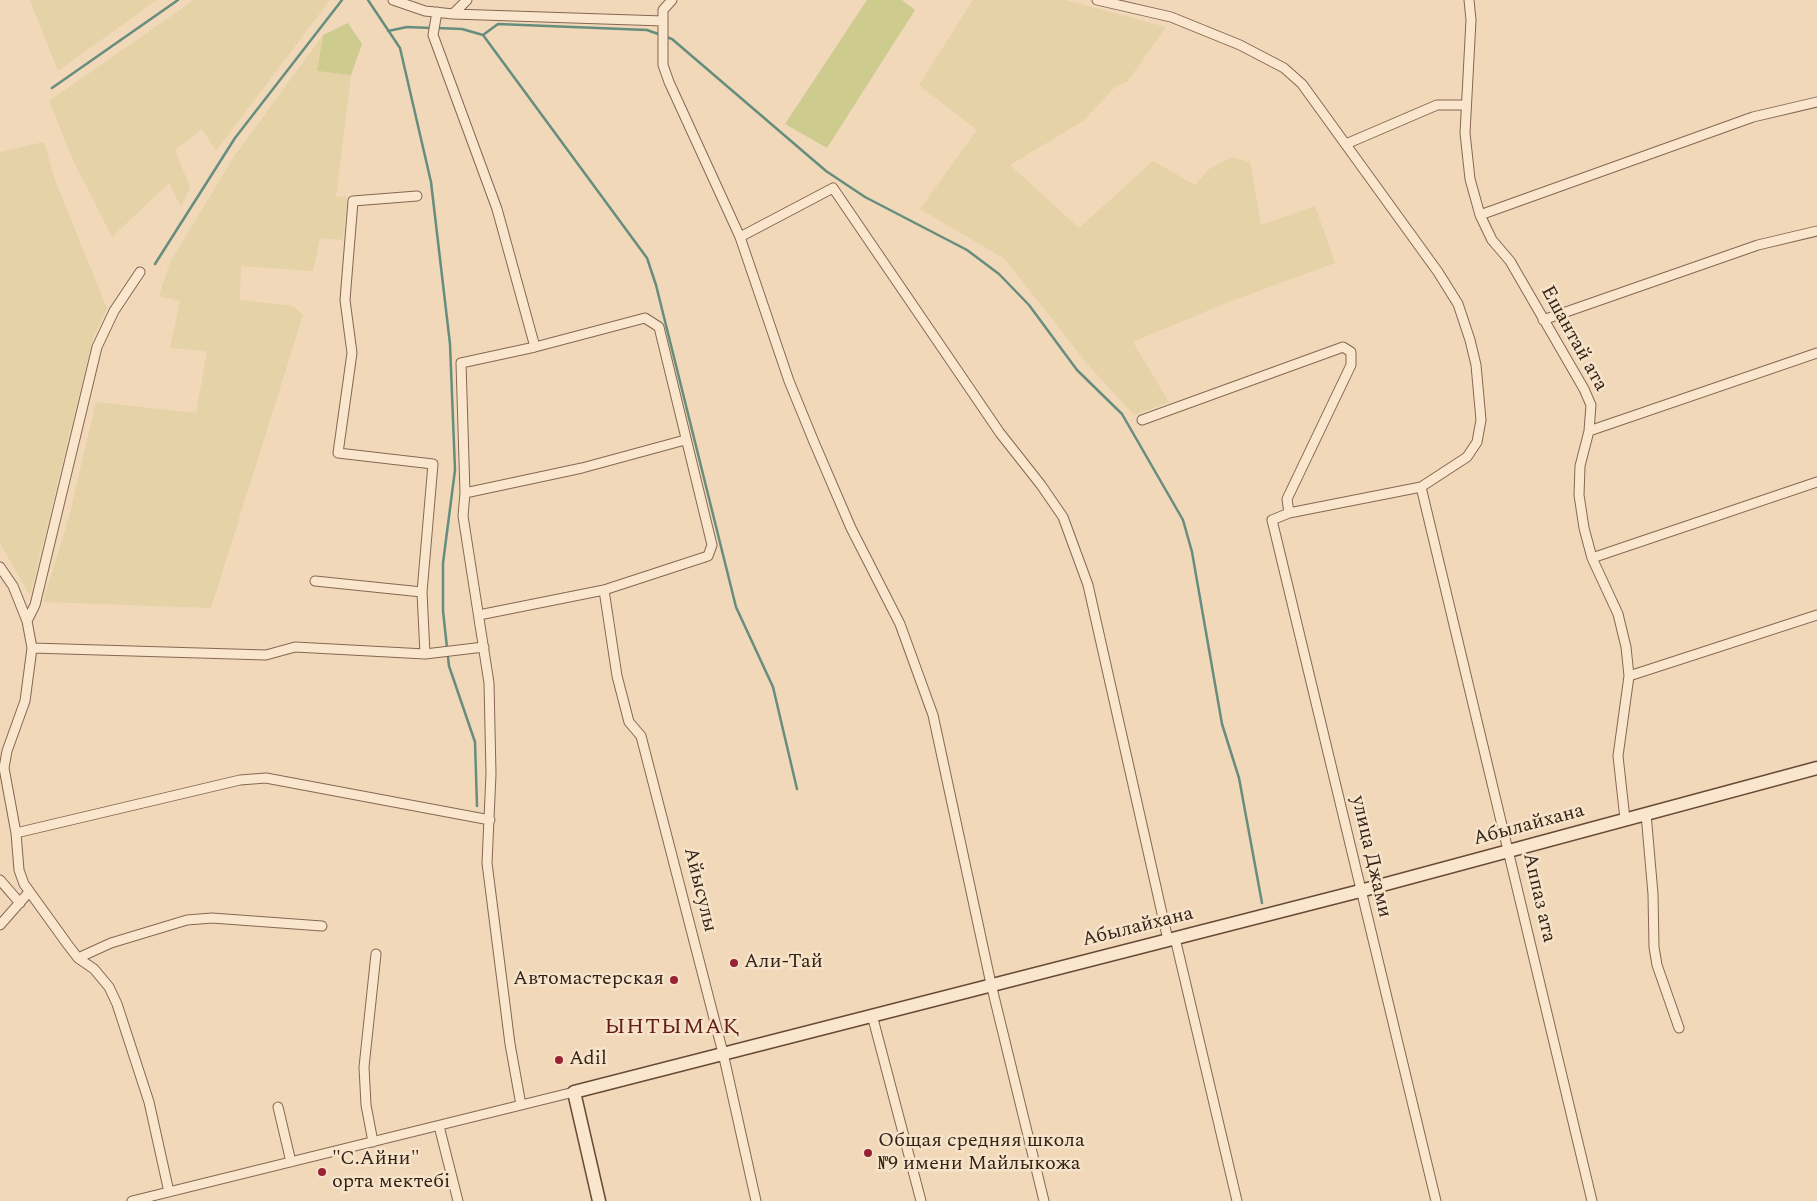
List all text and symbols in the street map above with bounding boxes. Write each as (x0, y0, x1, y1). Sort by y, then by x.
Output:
street label: Ешантай ата (1534, 282, 1612, 396)
street label: улица Джами (1344, 794, 1396, 920)
street label: Абылайхана (1471, 800, 1587, 852)
street label: Айысулы (677, 845, 721, 935)
street label: Аппаз ата (1516, 851, 1560, 945)
street label: Абылайхана (1080, 903, 1196, 953)
place label: Али-Тай (744, 951, 823, 975)
marker: Али-Тай (728, 957, 740, 969)
place label: Автомастерская (513, 968, 664, 992)
marker: Автомастерская (668, 974, 680, 986)
district label: ЫНТЫМАҚ (604, 1016, 740, 1042)
place label: Adil (569, 1048, 607, 1072)
marker: Adil (553, 1054, 565, 1066)
place label: Общая средняя школа №9 имени Майлыкожа (878, 1130, 1085, 1177)
marker: Общая средняя школа №9 имени Майлыкожа (862, 1147, 874, 1159)
place label: "С.Айни" орта мектебі (332, 1148, 450, 1195)
marker: "С.Айни" орта мектебі (316, 1166, 328, 1178)

